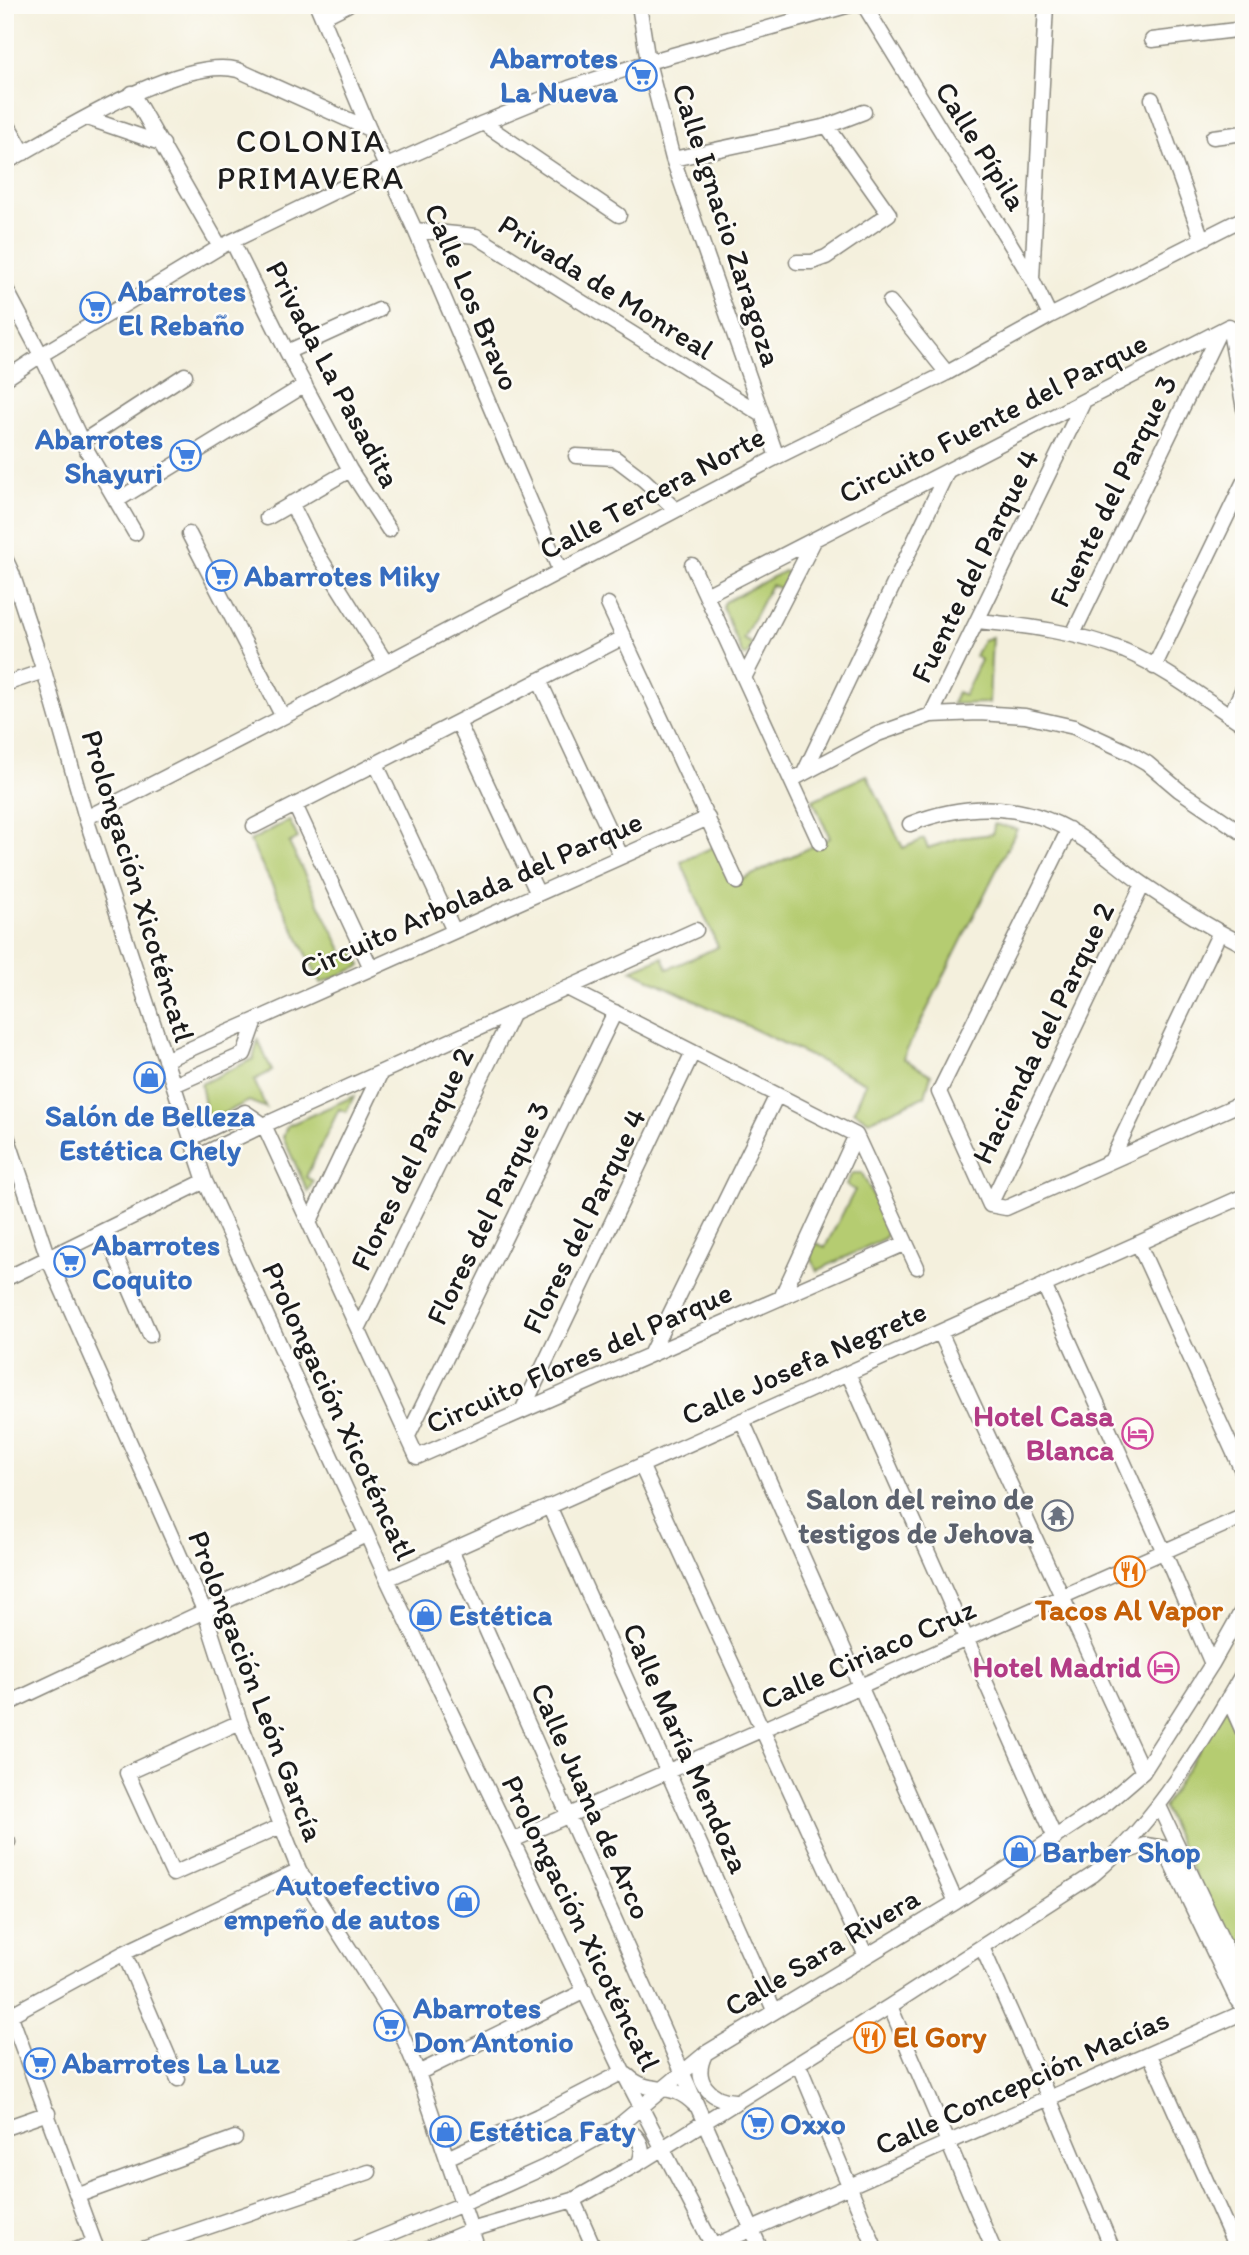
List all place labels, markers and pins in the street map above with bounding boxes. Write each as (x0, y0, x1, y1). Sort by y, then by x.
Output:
place label: Abarrotes La Nueva (489, 39, 618, 110)
supermarket icon: Abarrotes La Nueva (624, 58, 658, 92)
place label: Abarrotes El Rebaño (117, 272, 246, 343)
supermarket icon: Abarrotes El Rebaño (78, 291, 112, 325)
place label: Abarrotes Shayuri (34, 420, 163, 491)
supermarket icon: Abarrotes Shayuri (169, 439, 203, 473)
place label: Abarrotes Miky (243, 557, 440, 594)
supermarket icon: Abarrotes Miky (204, 559, 238, 593)
shop icon: Salón de Belleza Estética Chely (133, 1061, 167, 1095)
place label: Salón de Belleza Estética Chely (45, 1097, 255, 1168)
place label: Abarrotes Coquito (91, 1226, 220, 1297)
supermarket icon: Abarrotes Coquito (52, 1245, 86, 1279)
place label: Hotel Casa Blanca (973, 1397, 1114, 1468)
hotel icon: Hotel Casa Blanca (1120, 1416, 1154, 1450)
place label: Salon del reino de testigos de Jehova (798, 1480, 1034, 1551)
temple icon: Salon del reino de testigos de Jehova (1040, 1499, 1074, 1533)
restaurant icon: Tacos Al Vapor (1112, 1555, 1146, 1589)
place label: Tacos Al Vapor (1034, 1591, 1224, 1628)
place label: Estética (449, 1596, 552, 1633)
shop icon: Estética (409, 1598, 443, 1632)
place label: Hotel Madrid (973, 1648, 1142, 1685)
hotel icon: Hotel Madrid (1147, 1650, 1181, 1684)
place label: Barber Shop (1042, 1833, 1201, 1870)
shop icon: Barber Shop (1002, 1835, 1036, 1869)
place label: Autoefectivo empeño de autos (224, 1866, 440, 1937)
shop icon: Autoefectivo empeño de autos (446, 1885, 480, 1919)
place label: Abarrotes Don Antonio (412, 1989, 574, 2060)
supermarket icon: Abarrotes Don Antonio (373, 2008, 407, 2042)
place label: El Gory (893, 2018, 987, 2055)
restaurant icon: El Gory (853, 2020, 887, 2054)
place label: Abarrotes La Luz (61, 2044, 281, 2081)
supermarket icon: Abarrotes La Luz (22, 2046, 56, 2080)
place label: Oxxo (780, 2105, 846, 2142)
supermarket icon: Oxxo (740, 2107, 774, 2141)
place label: Estética Faty (469, 2112, 636, 2149)
shop icon: Estética Faty (429, 2114, 463, 2148)

